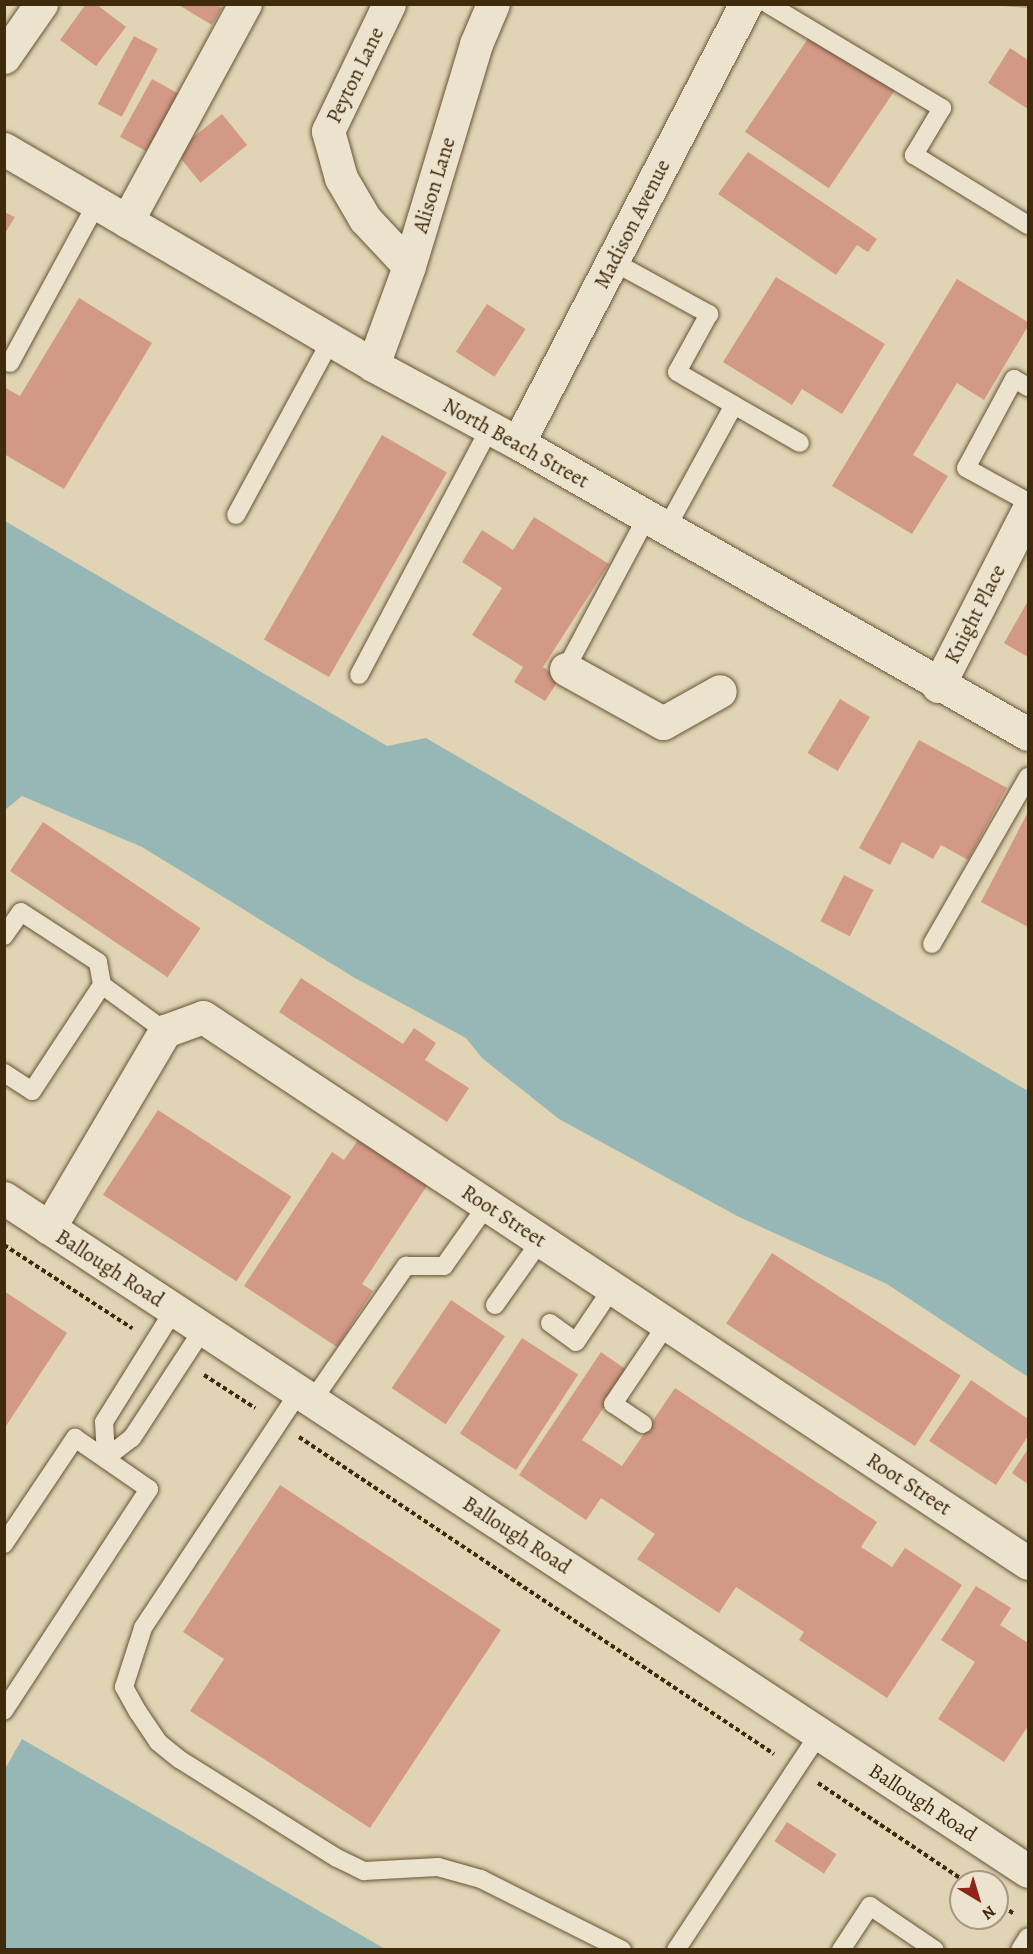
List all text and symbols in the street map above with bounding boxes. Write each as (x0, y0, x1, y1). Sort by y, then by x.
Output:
street label: Peyton Lane (321, 23, 389, 127)
street label: Alison Lane (408, 134, 460, 236)
street label: Madison Avenue (589, 155, 675, 293)
street label: North Beach Street (439, 392, 593, 494)
street label: Knight Place (939, 560, 1011, 668)
street label: Root Street (457, 1179, 551, 1253)
street label: Ballough Road (51, 1224, 169, 1312)
street label: Root Street (862, 1447, 956, 1521)
street label: Ballough Road (458, 1491, 576, 1579)
street label: Ballough Road (864, 1758, 982, 1846)
north arrow (949, 1870, 1009, 1930)
text: N (977, 1900, 1000, 1925)

